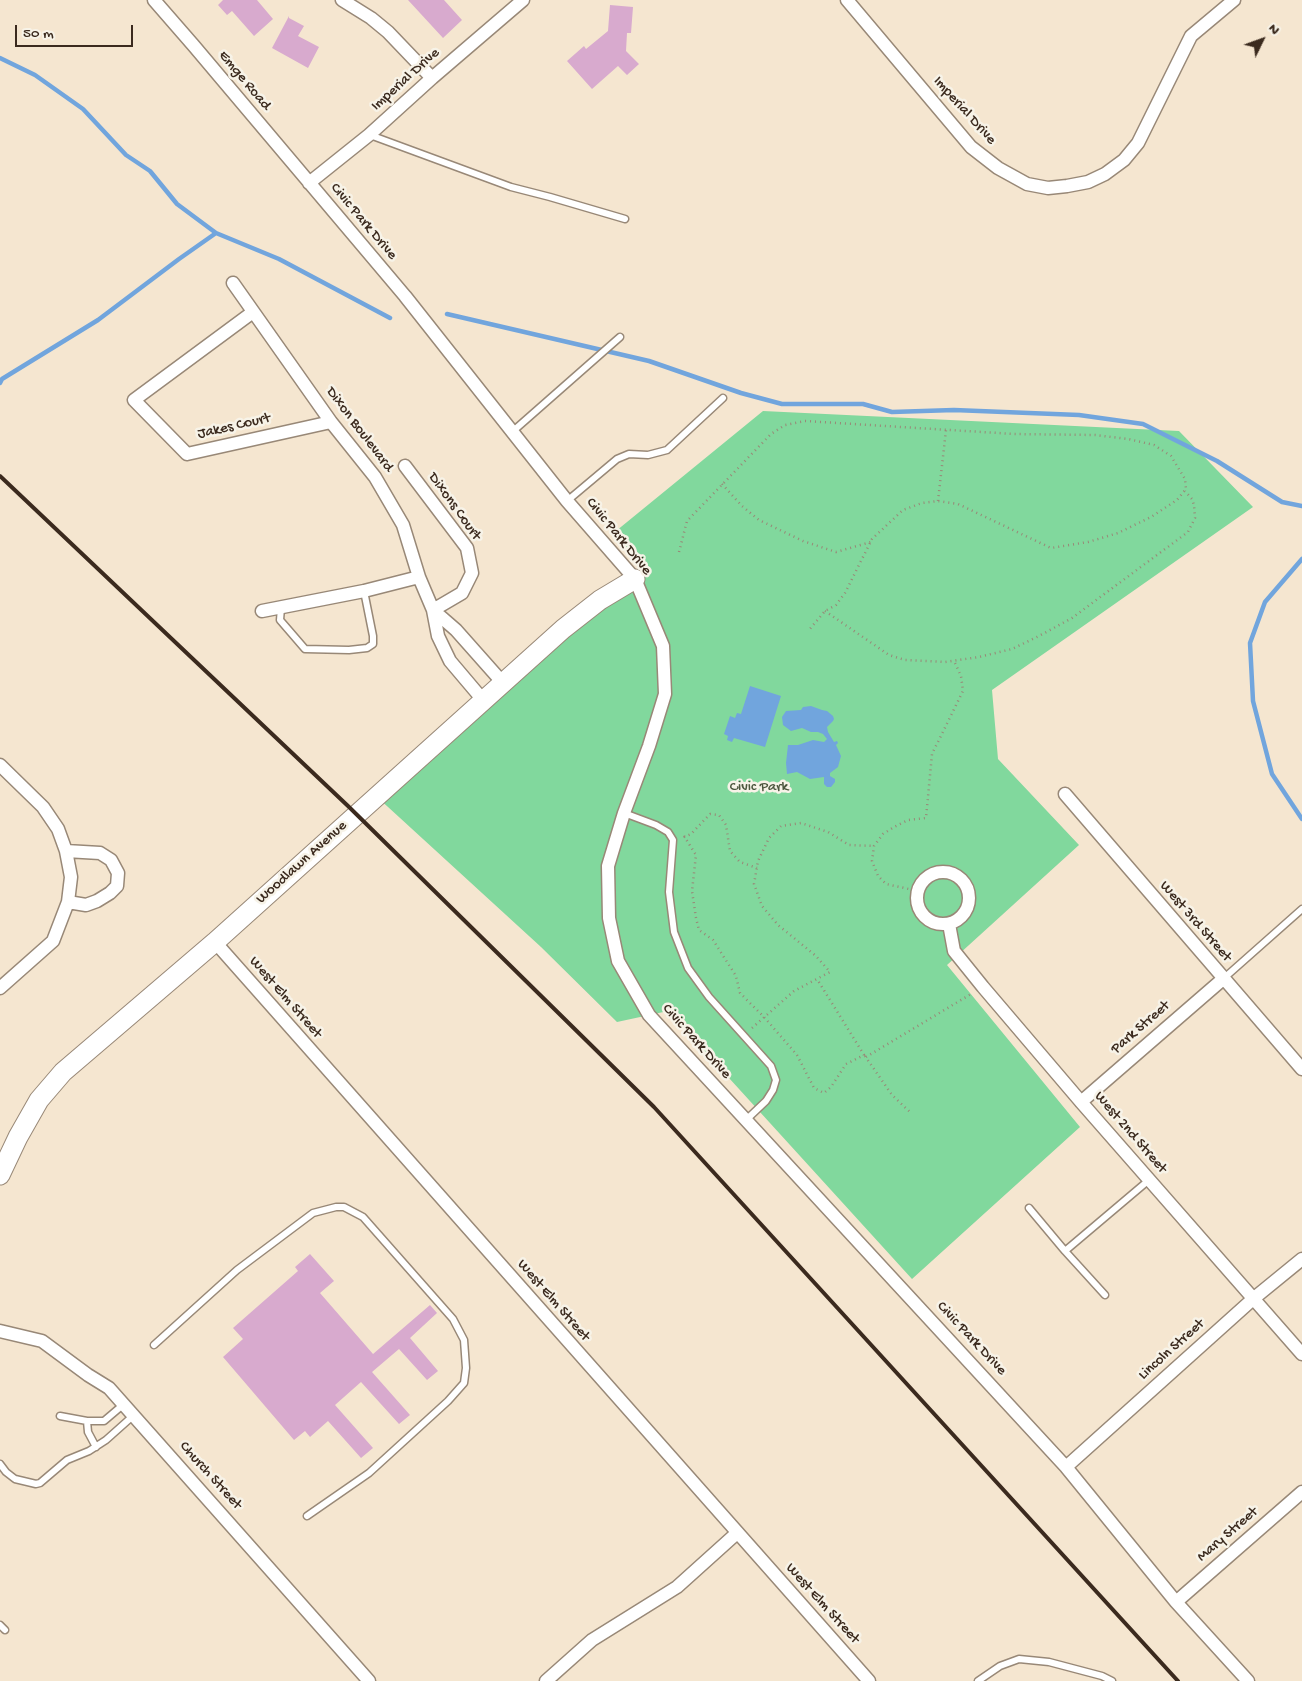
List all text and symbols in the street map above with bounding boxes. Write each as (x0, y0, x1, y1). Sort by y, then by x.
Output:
scale bar (18, 15, 135, 47)
north arrow (1237, 15, 1287, 65)
text: N (1264, 21, 1283, 39)
text: 50 m (23, 25, 54, 43)
street label: Imperial Drive (368, 45, 444, 115)
street label: Emge Road (214, 47, 274, 115)
street label: Imperial Drive (929, 73, 999, 149)
street label: Civic Park Drive (326, 180, 400, 264)
street label: Dixon Boulevard (321, 384, 397, 476)
street label: Jakes Court (196, 410, 272, 444)
street label: Dixons Court (423, 470, 485, 544)
street label: Civic Park Drive (581, 495, 655, 579)
park label: Civic Park (730, 779, 788, 797)
street label: Woodlawn Avenue (253, 817, 351, 909)
street label: West 3rd Street (1155, 878, 1235, 966)
street label: West Elm Street (245, 953, 325, 1043)
street label: Park Street (1108, 998, 1174, 1058)
street label: Civic Park Drive (658, 1001, 734, 1083)
street label: West 2nd Street (1090, 1088, 1170, 1178)
street label: West Elm Street (513, 1256, 593, 1346)
street label: Civic Park Drive (932, 1298, 1010, 1380)
street label: Lincoln Street (1135, 1316, 1209, 1384)
street label: Church Street (175, 1438, 245, 1514)
street label: Mary Street (1194, 1504, 1262, 1566)
street label: West Elm Street (781, 1560, 863, 1648)

